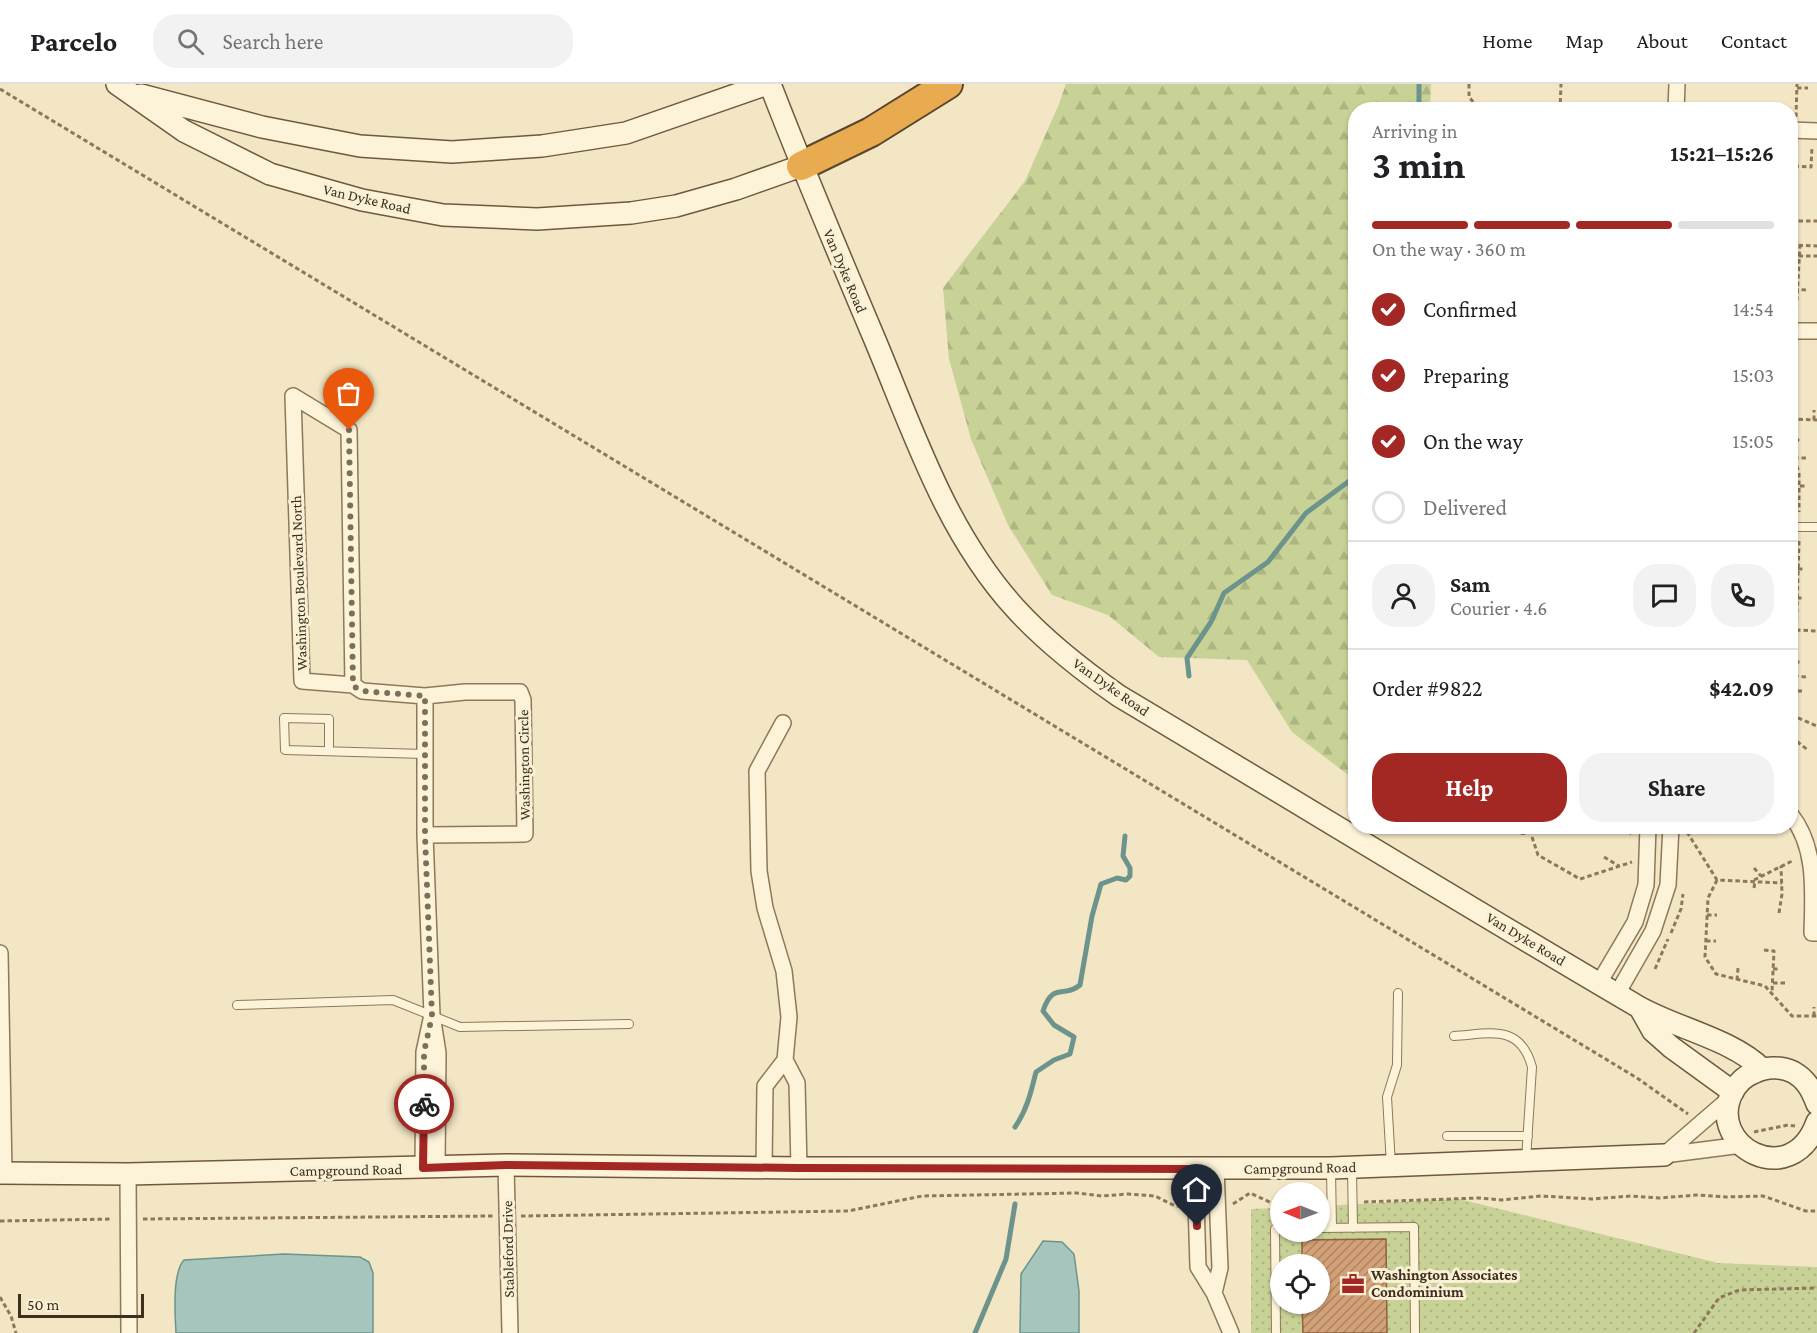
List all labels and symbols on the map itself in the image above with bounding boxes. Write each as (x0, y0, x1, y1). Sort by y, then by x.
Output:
street label: Van Dyke Road (321, 181, 412, 218)
street label: Van Dyke Road (819, 227, 870, 316)
pin (323, 368, 374, 430)
street label: Washington Boulevard North (288, 495, 311, 671)
street label: Van Dyke Road (1069, 655, 1152, 720)
street label: Washington Circle (515, 709, 534, 821)
street label: Van Dyke Road (1483, 909, 1569, 970)
courier (394, 1074, 454, 1134)
street label: Campground Road (1244, 1159, 1356, 1178)
street label: Campground Road (290, 1161, 402, 1180)
pin (1171, 1164, 1222, 1226)
north arrow (1270, 1182, 1330, 1242)
street label: Stableford Drive (499, 1200, 517, 1298)
place label: Washington Associates Condominium (1370, 1267, 1517, 1300)
office icon: Washington Associates Condominium (1340, 1271, 1366, 1297)
scale bar (18, 1291, 144, 1318)

